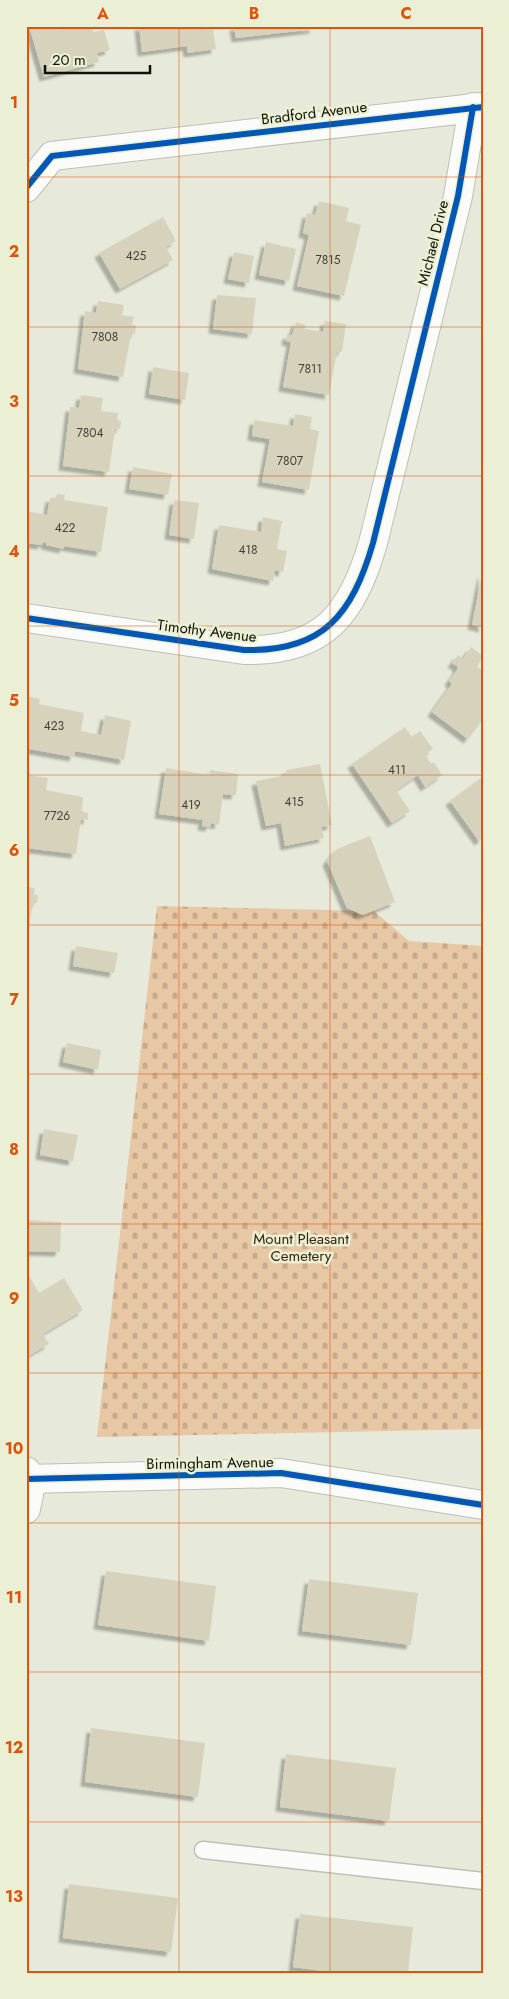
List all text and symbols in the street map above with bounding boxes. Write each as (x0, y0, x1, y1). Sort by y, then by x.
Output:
text: A (96, 2, 109, 25)
text: B (249, 2, 259, 25)
text: C (400, 2, 412, 25)
scale bar (45, 42, 150, 74)
text: 20 m (52, 49, 86, 71)
text: 1 (10, 91, 18, 114)
street label: Bradford Avenue (260, 96, 369, 130)
street label: Michael Drive (412, 198, 454, 288)
text: 2 (9, 240, 19, 263)
house number: 425 (126, 247, 147, 265)
house number: 7815 (315, 251, 341, 269)
house number: 7808 (92, 328, 118, 346)
house number: 7811 (298, 360, 322, 378)
text: 3 (9, 390, 19, 413)
house number: 7804 (76, 424, 104, 442)
house number: 7807 (277, 452, 304, 470)
house number: 422 (55, 519, 75, 537)
text: 4 (8, 540, 20, 563)
house number: 418 (239, 541, 257, 559)
street label: Timothy Avenue (156, 614, 258, 648)
text: 5 (9, 689, 19, 712)
house number: 423 (44, 717, 65, 735)
house number: 411 (388, 761, 406, 779)
house number: 415 (284, 793, 304, 811)
house number: 419 (181, 796, 201, 814)
house number: 7726 (44, 807, 70, 825)
text: 6 (9, 839, 19, 862)
text: 7 (9, 988, 19, 1011)
text: 8 (9, 1138, 19, 1161)
park label: Mount Pleasant Cemetery (253, 1228, 349, 1267)
text: 9 (9, 1287, 19, 1310)
text: 10 (5, 1437, 23, 1460)
street label: Birmingham Avenue (146, 1451, 274, 1475)
text: 11 (6, 1586, 22, 1609)
text: 12 (5, 1736, 23, 1759)
text: 13 (5, 1885, 23, 1908)

